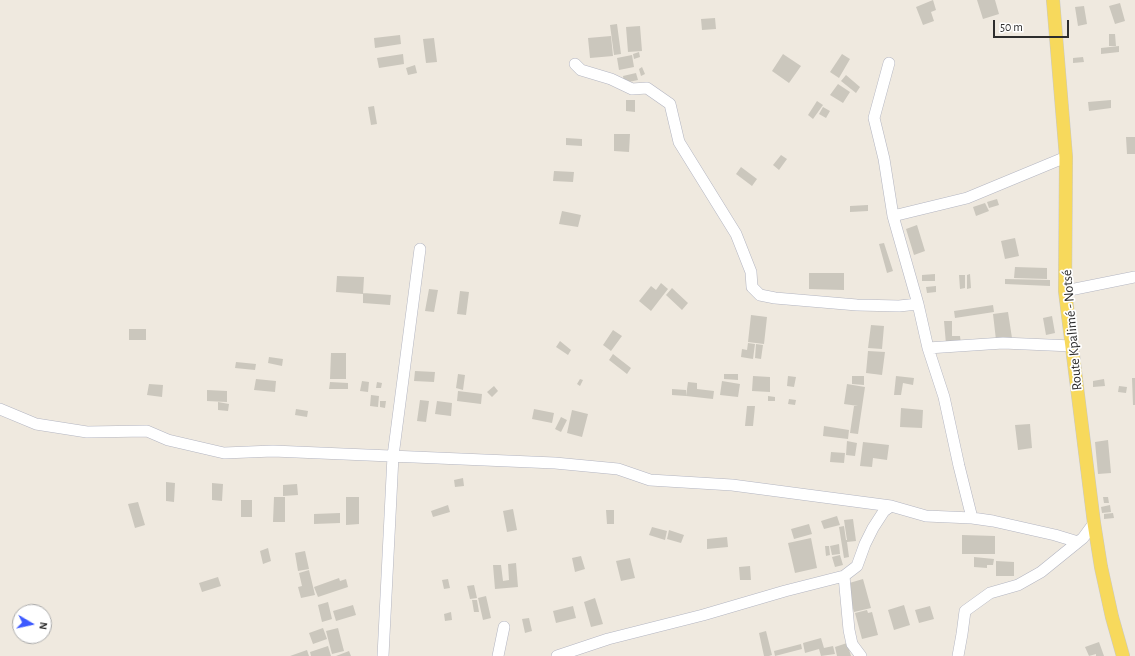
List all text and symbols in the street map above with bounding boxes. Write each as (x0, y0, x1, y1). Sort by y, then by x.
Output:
scale bar (995, 12, 1071, 38)
text: 50 m (1000, 21, 1023, 33)
street label: Route Kpalimé - Notsé (1058, 269, 1086, 391)
north arrow (12, 604, 52, 644)
text: N (37, 621, 49, 630)

